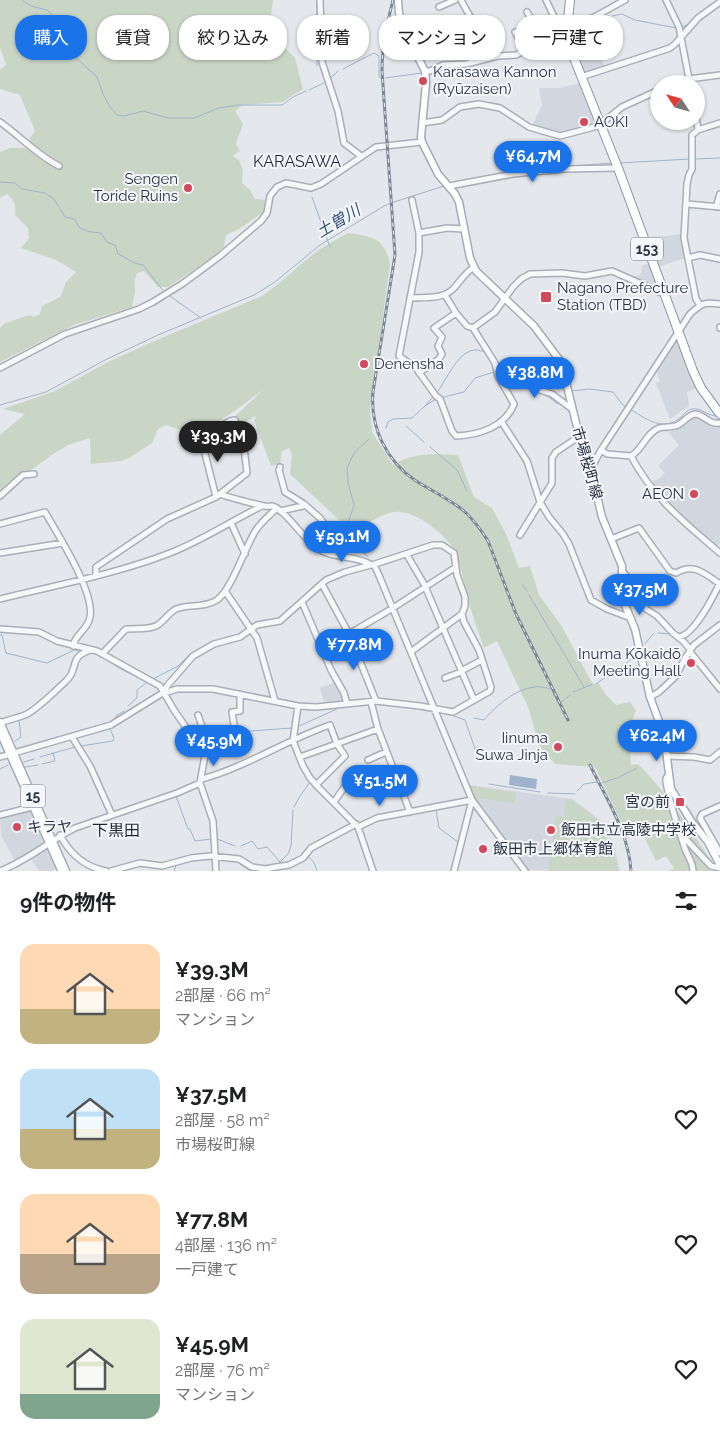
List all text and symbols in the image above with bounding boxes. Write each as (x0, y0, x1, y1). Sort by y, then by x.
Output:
chip: 購入 (15, 15, 87, 60)
chip: 賃貸 (97, 15, 169, 60)
chip: 絞り込み (179, 15, 287, 60)
chip: 新着 (297, 15, 369, 60)
chip: マンション (379, 15, 505, 60)
chip: 一戸建て (515, 15, 623, 60)
place label: Karasawa Kannon (Ryūzaisen) (433, 63, 556, 98)
marker: Karasawa Kannon (Ryūzaisen) (417, 75, 429, 87)
north arrow (650, 75, 705, 130)
map controls (650, 75, 705, 130)
place label: AOKI (594, 113, 628, 131)
marker: AOKI (578, 116, 590, 128)
pin: ¥64.7M (492, 140, 574, 183)
text: ¥64.7M (505, 147, 561, 166)
district label: KARASAWA (253, 152, 341, 171)
place label: Sengen Toride Ruins (93, 170, 178, 205)
marker: Sengen Toride Ruins (182, 182, 194, 194)
water label: 土曽川 (313, 199, 365, 242)
road number: 153 (631, 238, 663, 260)
place label: Nagano Prefecture Station (TBD) (557, 279, 688, 314)
marker: Nagano Prefecture Station (TBD) (539, 290, 553, 304)
place label: Denensha (374, 355, 444, 373)
pin: ¥38.8M (494, 356, 576, 399)
marker: Denensha (358, 358, 370, 370)
text: ¥38.8M (506, 363, 564, 382)
pin: ¥39.3M (177, 420, 259, 463)
street label: 市場桜町線 (568, 424, 606, 502)
text: ¥39.3M (190, 427, 246, 446)
place label: AEON (642, 485, 684, 503)
marker: AEON (688, 488, 700, 500)
pin: ¥59.1M (301, 520, 383, 563)
text: ¥59.1M (314, 527, 370, 546)
pin: ¥37.5M (599, 574, 681, 616)
text: ¥37.5M (613, 580, 667, 599)
pin: ¥77.8M (313, 628, 395, 671)
text: ¥77.8M (326, 635, 382, 654)
place label: Inuma Kōkaidō Meeting Hall (578, 645, 682, 680)
marker: Inuma Kōkaidō Meeting Hall (685, 657, 697, 669)
pin: ¥62.4M (616, 720, 698, 762)
pin: ¥45.9M (173, 724, 255, 767)
text: ¥62.4M (629, 726, 685, 745)
place label: Iinuma Suwa Jinja (476, 729, 548, 764)
text: ¥45.9M (186, 731, 242, 750)
marker: Iinuma Suwa Jinja (552, 741, 564, 753)
pin: ¥51.5M (339, 764, 421, 807)
text: ¥51.5M (353, 771, 407, 790)
road number: 15 (20, 784, 46, 808)
place label: 宮の前 (625, 793, 670, 811)
marker: 宮の前 (674, 796, 686, 808)
place label: キラヤ (27, 818, 72, 836)
marker: キラヤ (11, 821, 23, 833)
district label: 下黒田 (92, 821, 140, 840)
place label: 飯田市立高陵中学校 (561, 821, 696, 839)
marker: 飯田市立高陵中学校 (545, 824, 557, 836)
place label: 飯田市上郷体育館 (493, 840, 613, 858)
marker: 飯田市上郷体育館 (477, 843, 489, 855)
icon: filters (672, 887, 700, 915)
text: 9件の物件 (20, 890, 116, 915)
text: ¥39.3M (175, 957, 249, 982)
icon: home (60, 964, 120, 1024)
icon: heart (672, 980, 700, 1008)
text: 2部屋 · 66 m² (175, 986, 271, 1005)
text: マンション (175, 1010, 255, 1029)
text: ¥37.5M (175, 1082, 247, 1107)
icon: home (60, 1089, 120, 1149)
icon: heart (672, 1105, 700, 1133)
text: 2部屋 · 58 m² (175, 1111, 270, 1130)
text: 市場桜町線 (175, 1135, 255, 1154)
text: ¥77.8M (175, 1207, 248, 1232)
icon: home (60, 1214, 120, 1274)
icon: heart (672, 1230, 700, 1258)
text: 4部屋 · 136 m² (175, 1236, 277, 1255)
text: 一戸建て (175, 1260, 239, 1279)
text: ¥45.9M (175, 1332, 249, 1357)
icon: home (60, 1339, 120, 1399)
icon: heart (672, 1355, 700, 1383)
text: 2部屋 · 76 m² (175, 1361, 270, 1380)
text: マンション (175, 1385, 255, 1404)

